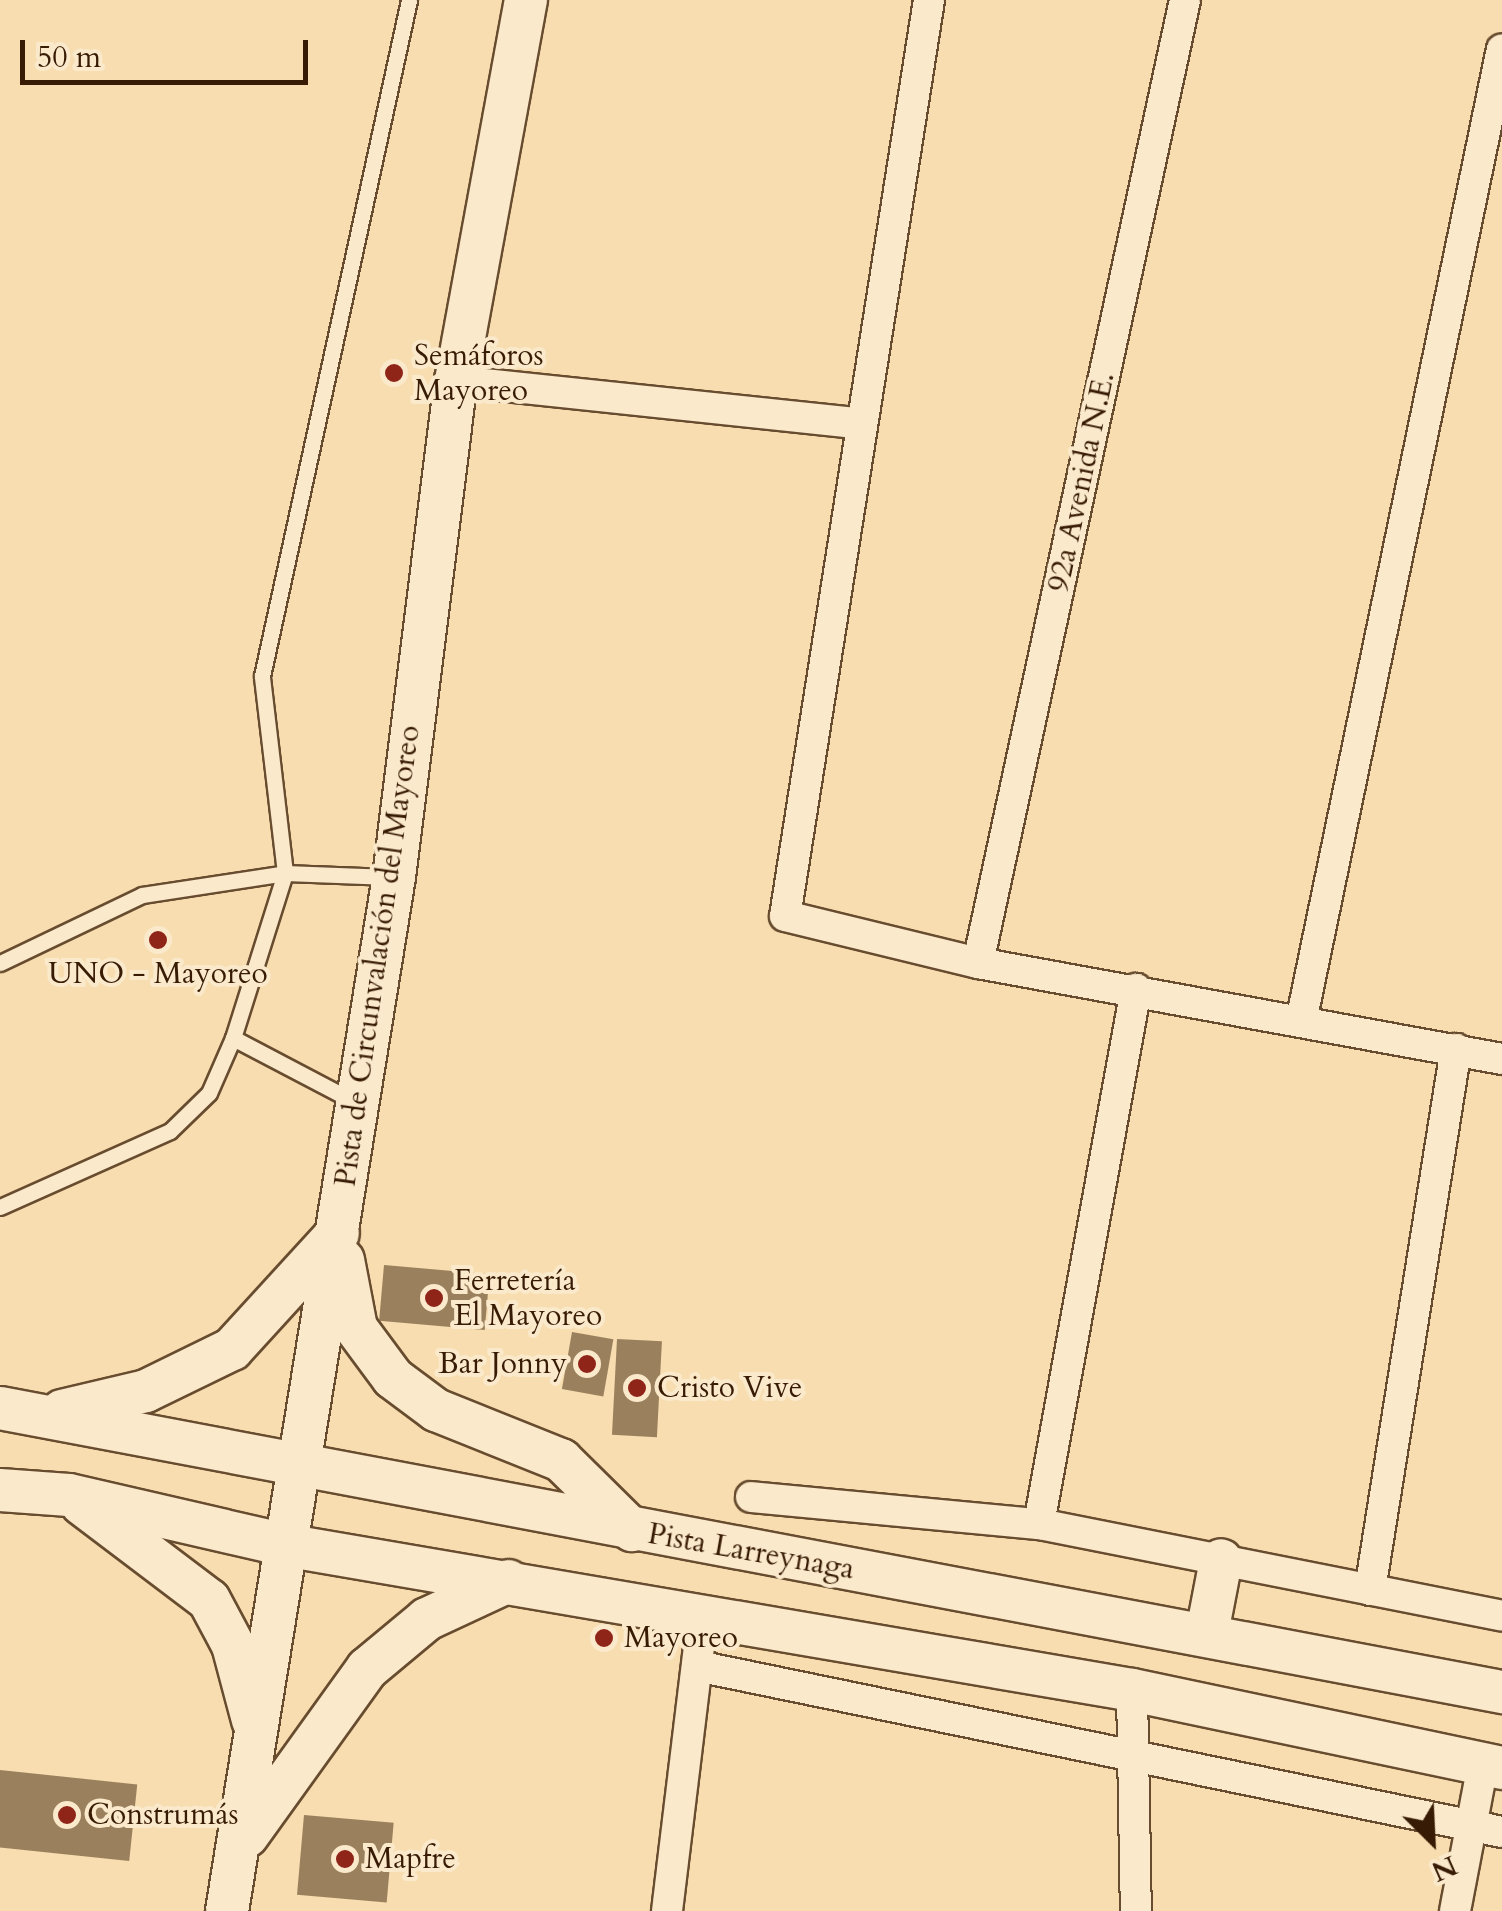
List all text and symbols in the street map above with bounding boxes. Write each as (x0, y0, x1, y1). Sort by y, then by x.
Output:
scale bar (25, 20, 312, 82)
text: 50 m (37, 37, 101, 78)
place label: Semáforos Mayoreo (414, 338, 544, 408)
marker: Semáforos Mayoreo (383, 362, 405, 384)
street label: 92a Avenida N.E. (1041, 369, 1123, 595)
street label: Pista de Circunvalación del Mayoreo (328, 723, 428, 1189)
marker: UNO - Mayoreo (147, 929, 169, 951)
place label: UNO - Mayoreo (48, 956, 268, 992)
place label: Ferretería El Mayoreo (454, 1263, 602, 1334)
marker: Ferretería El Mayoreo (423, 1287, 445, 1309)
place label: Bar Jonny (438, 1346, 567, 1382)
marker: Bar Jonny (576, 1353, 598, 1375)
place label: Cristo Vive (657, 1370, 802, 1406)
marker: Cristo Vive (626, 1377, 648, 1399)
street label: Pista Larreynaga (645, 1516, 857, 1588)
place label: Mayoreo (624, 1620, 738, 1656)
marker: Mayoreo (593, 1627, 615, 1649)
north arrow (1382, 1791, 1482, 1891)
place label: Construmás (87, 1797, 238, 1833)
marker: Construmás (56, 1804, 78, 1826)
place label: Mapfre (365, 1841, 456, 1877)
text: N (1425, 1846, 1463, 1891)
marker: Mapfre (334, 1848, 356, 1870)

